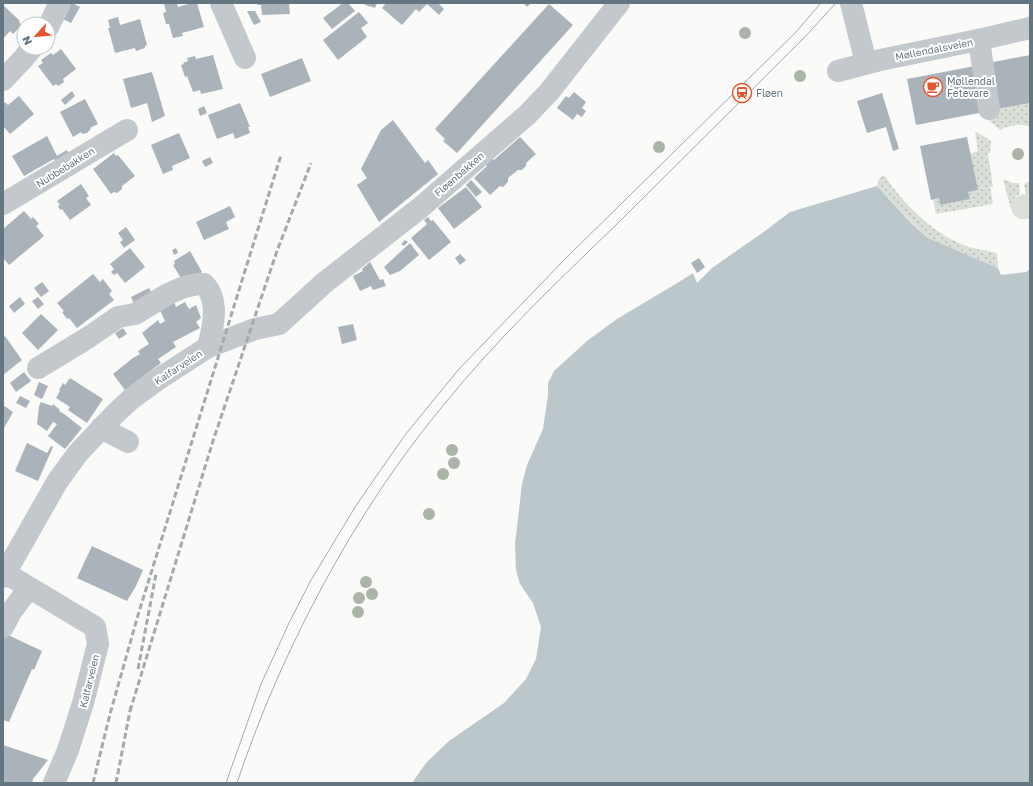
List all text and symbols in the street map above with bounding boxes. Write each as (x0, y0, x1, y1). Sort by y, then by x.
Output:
north arrow (16, 16, 56, 56)
text: N (19, 34, 34, 47)
street label: Møllendalsveien (894, 36, 974, 62)
place label: Møllendal Fetevare (947, 75, 995, 99)
cafe icon: Møllendal Fetevare (922, 76, 944, 98)
station icon: Fløen (731, 82, 753, 104)
place label: Fløen (756, 87, 783, 99)
street label: Nubbebakken (34, 144, 96, 190)
street label: Fløenbakken (432, 149, 486, 199)
street label: Kalfarveien (152, 347, 204, 387)
street label: Kalfarveien (77, 653, 101, 709)

